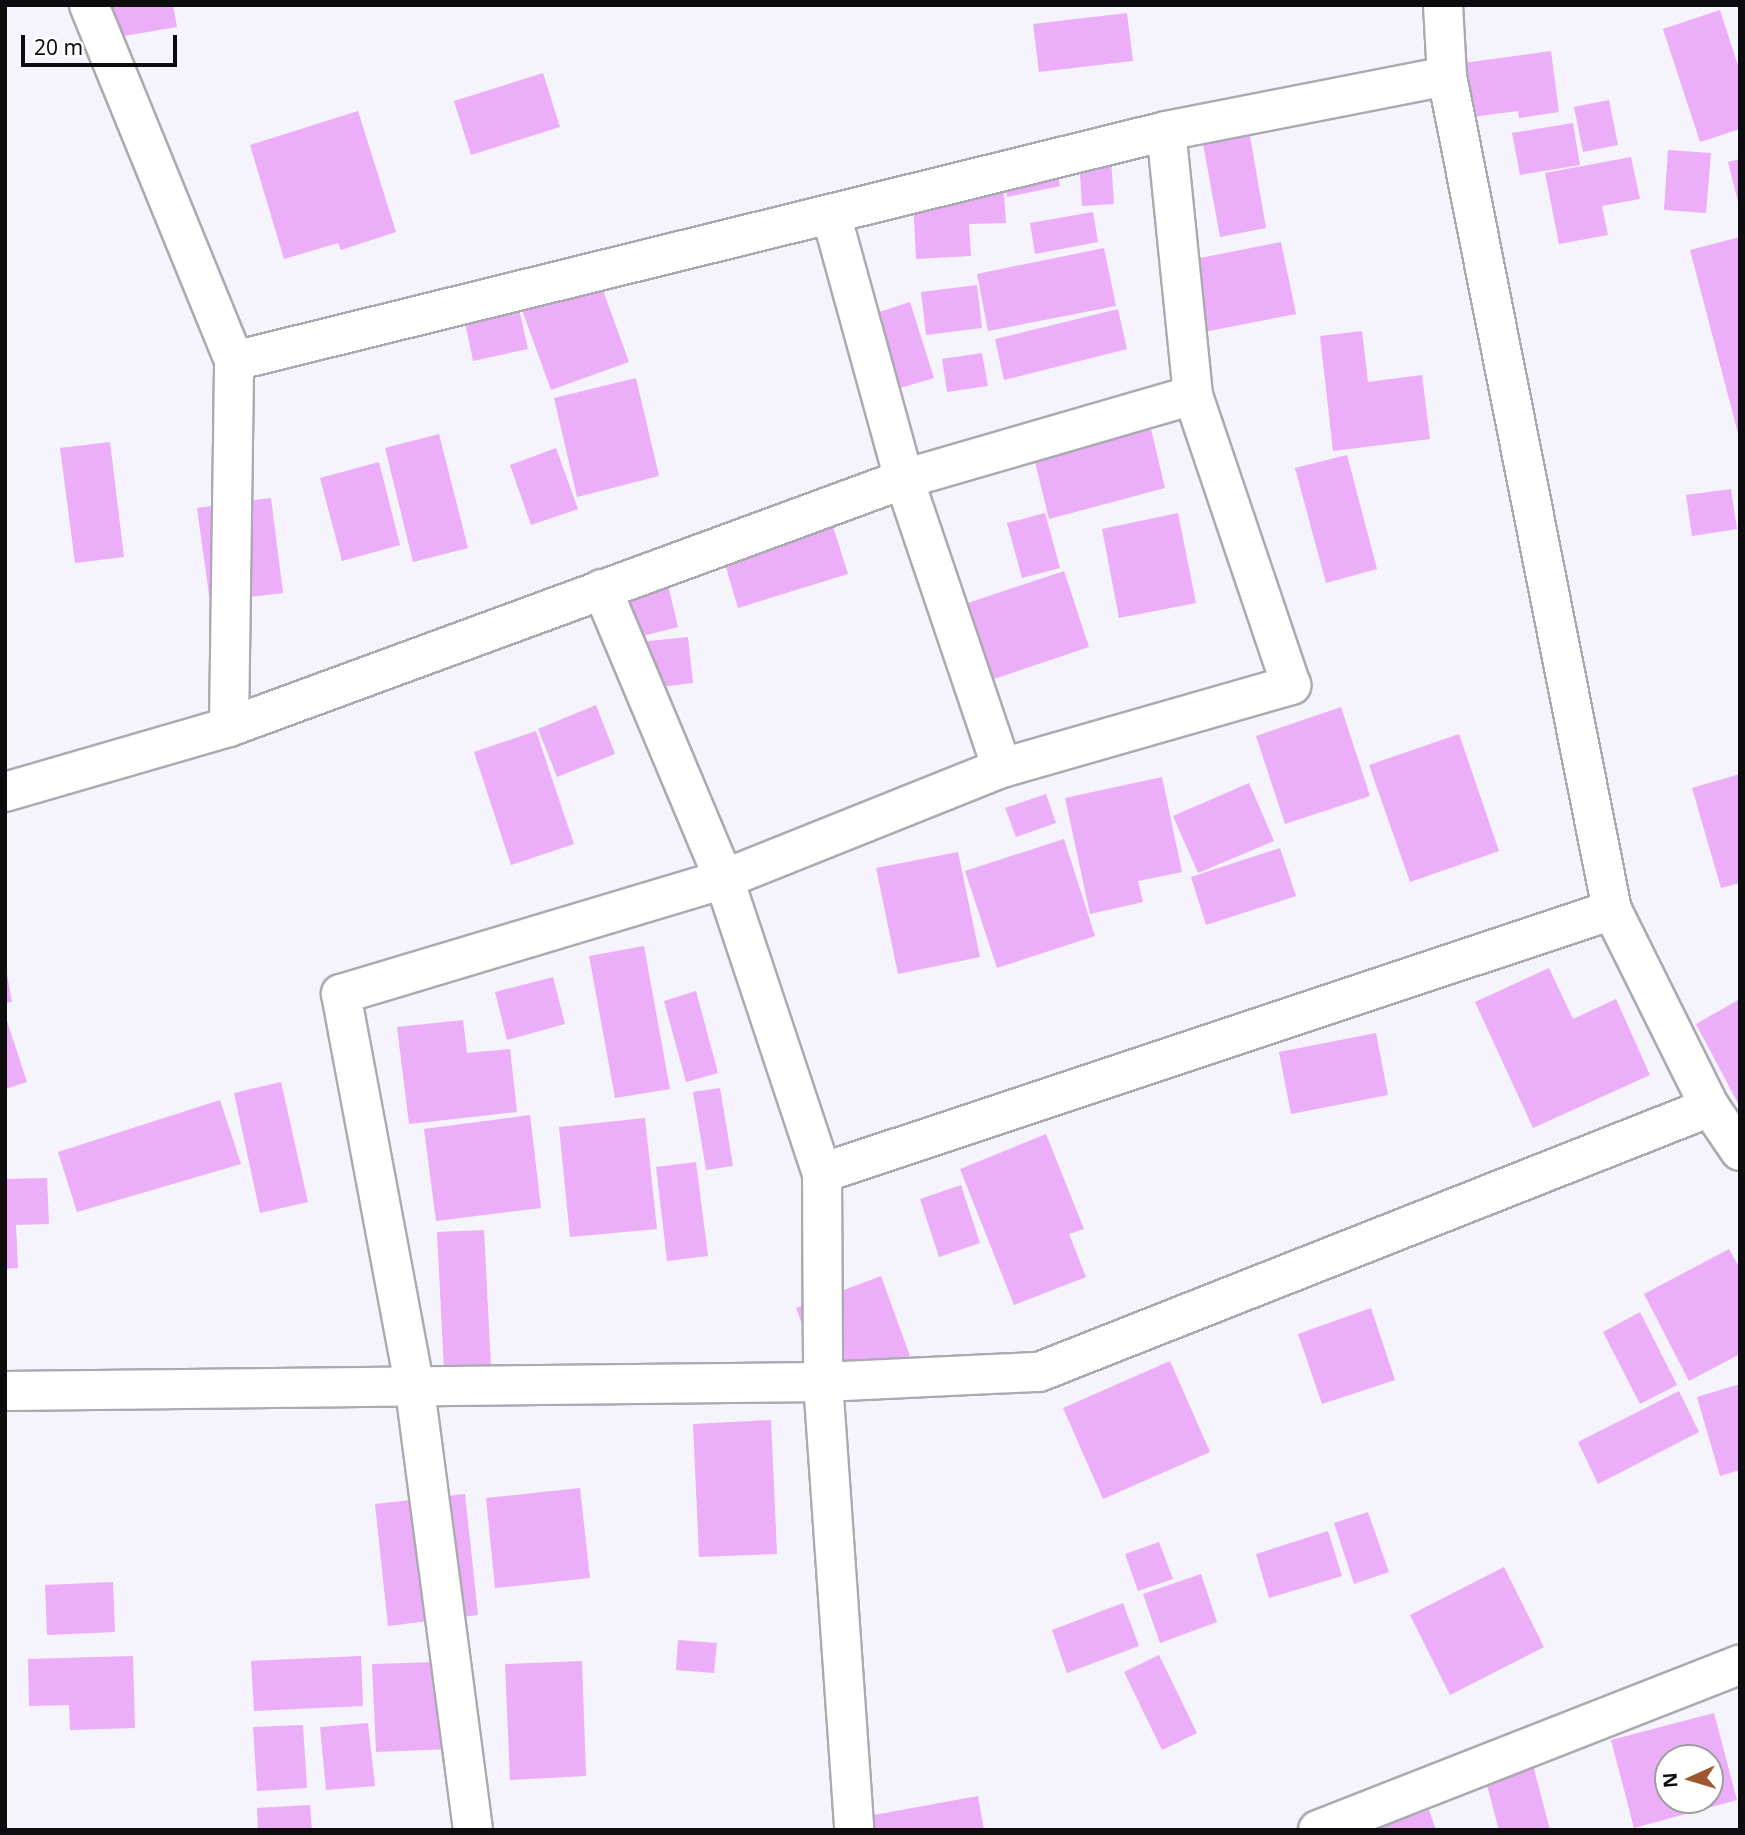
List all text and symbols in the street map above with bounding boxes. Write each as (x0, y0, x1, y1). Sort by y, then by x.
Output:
scale bar (24, 21, 180, 65)
text: 20 m (34, 33, 83, 61)
north arrow (1654, 1744, 1724, 1814)
text: N (1657, 1772, 1684, 1789)

